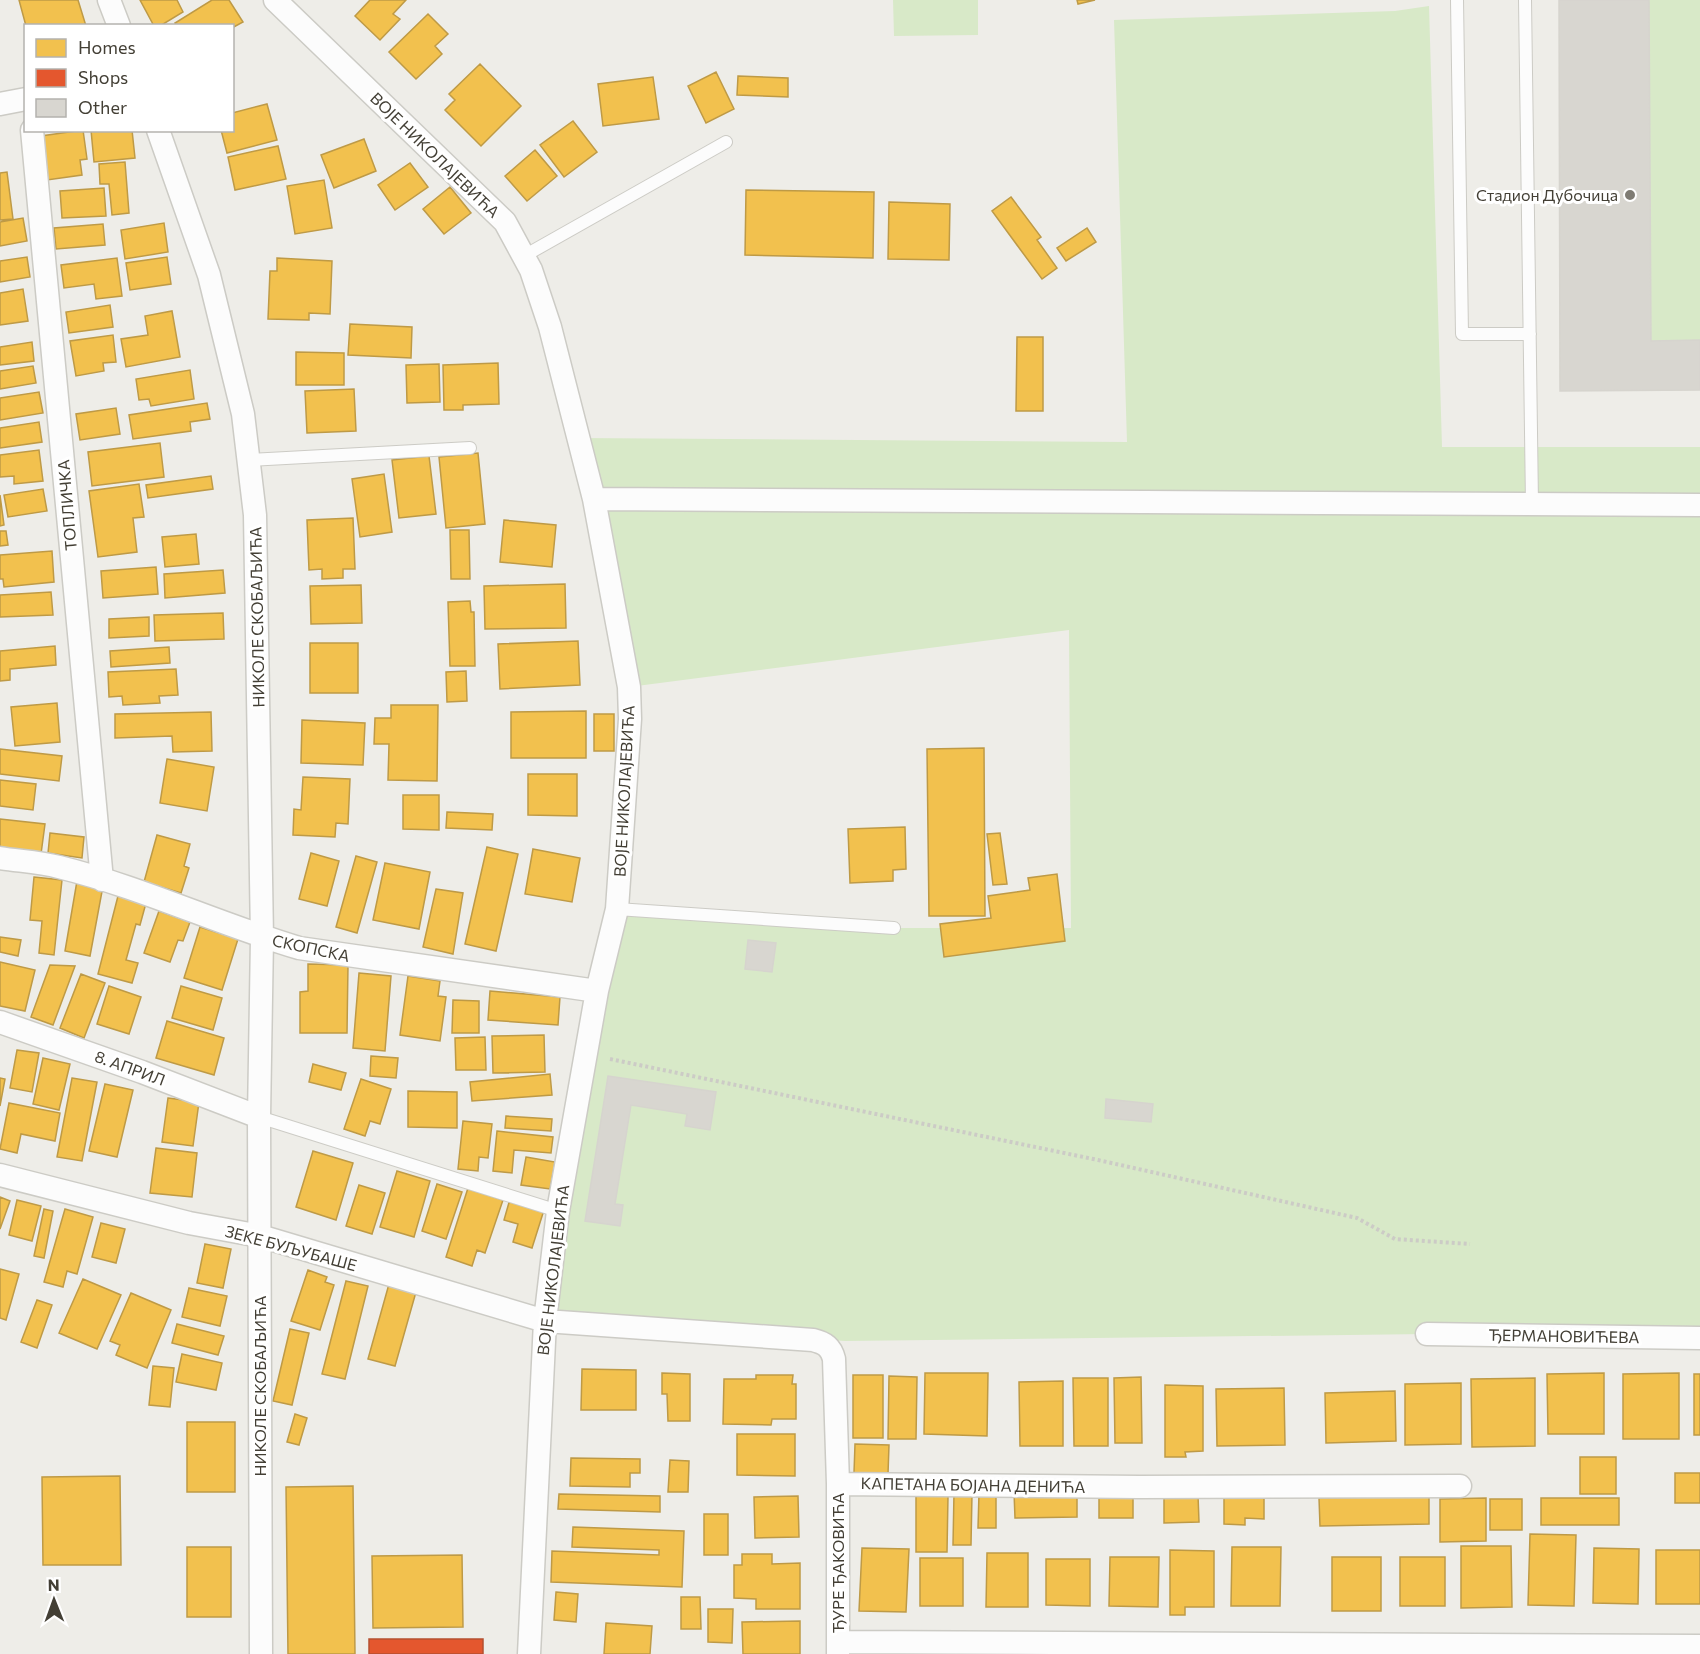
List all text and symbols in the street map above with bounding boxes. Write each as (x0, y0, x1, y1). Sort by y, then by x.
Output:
legend (24, 24, 234, 132)
text: Homes (78, 36, 136, 58)
text: Shops (78, 66, 128, 88)
street label: ВОЈЕ НИКОЛАЈЕВИЋА (367, 88, 504, 221)
text: Other (78, 96, 127, 118)
place label: Стадион Дубочица (1476, 185, 1618, 204)
marker: Стадион Дубочица (1623, 188, 1637, 202)
street label: ТОПЛИЧКА (53, 459, 80, 551)
street label: НИКОЛЕ СКОБАЉИЋА (245, 526, 268, 708)
street label: ВОЈЕ НИКОЛАЈЕВИЋА (610, 705, 637, 877)
street label: СКОПСКА (271, 930, 352, 965)
street label: 8. АПРИЛ (92, 1046, 168, 1089)
street label: ВОЈЕ НИКОЛАЈЕВИЋА (533, 1183, 572, 1356)
street label: ЗЕКЕ БУЉУБАШЕ (223, 1221, 359, 1274)
street label: НИКОЛЕ СКОБАЉИЋА (250, 1295, 269, 1477)
street label: ЂЕРМАНОВИЋЕВА (1488, 1325, 1640, 1346)
street label: КАПЕТАНА БОЈАНА ДЕНИЋА (860, 1473, 1086, 1496)
street label: ЂУРЕ ЂАКОВИЋА (828, 1493, 847, 1633)
north arrow (24, 1570, 84, 1630)
text: N (48, 1575, 60, 1594)

